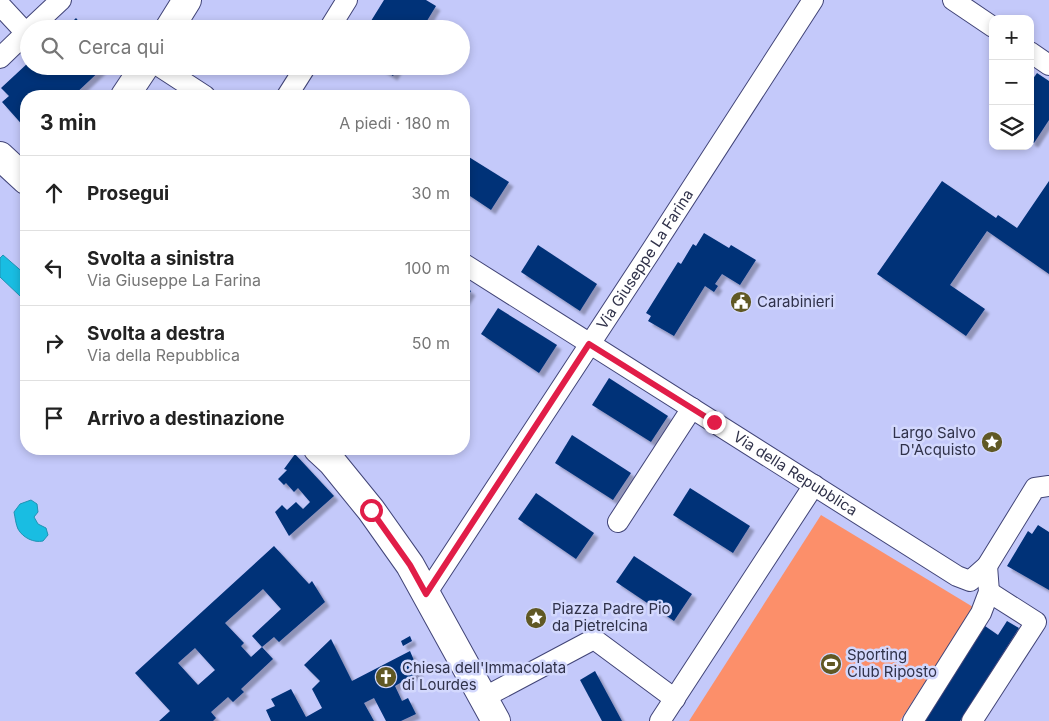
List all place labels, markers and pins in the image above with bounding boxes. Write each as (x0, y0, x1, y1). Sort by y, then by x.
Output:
public building icon: Carabinieri (729, 290, 753, 314)
place label: Carabinieri (757, 292, 834, 311)
place label: Largo Salvo D'Acquisto (892, 423, 976, 459)
place icon: Largo Salvo D'Acquisto (980, 430, 1004, 454)
place label: Piazza Padre Pio da Pietrelcina (552, 599, 671, 635)
place icon: Piazza Padre Pio da Pietrelcina (524, 606, 548, 630)
place label: Sporting Club Riposto (847, 645, 937, 681)
sports icon: Sporting Club Riposto (819, 652, 843, 676)
place label: Chiesa dell'Immacolata di Lourdes (402, 658, 566, 694)
church icon: Chiesa dell'Immacolata di Lourdes (374, 665, 398, 689)

